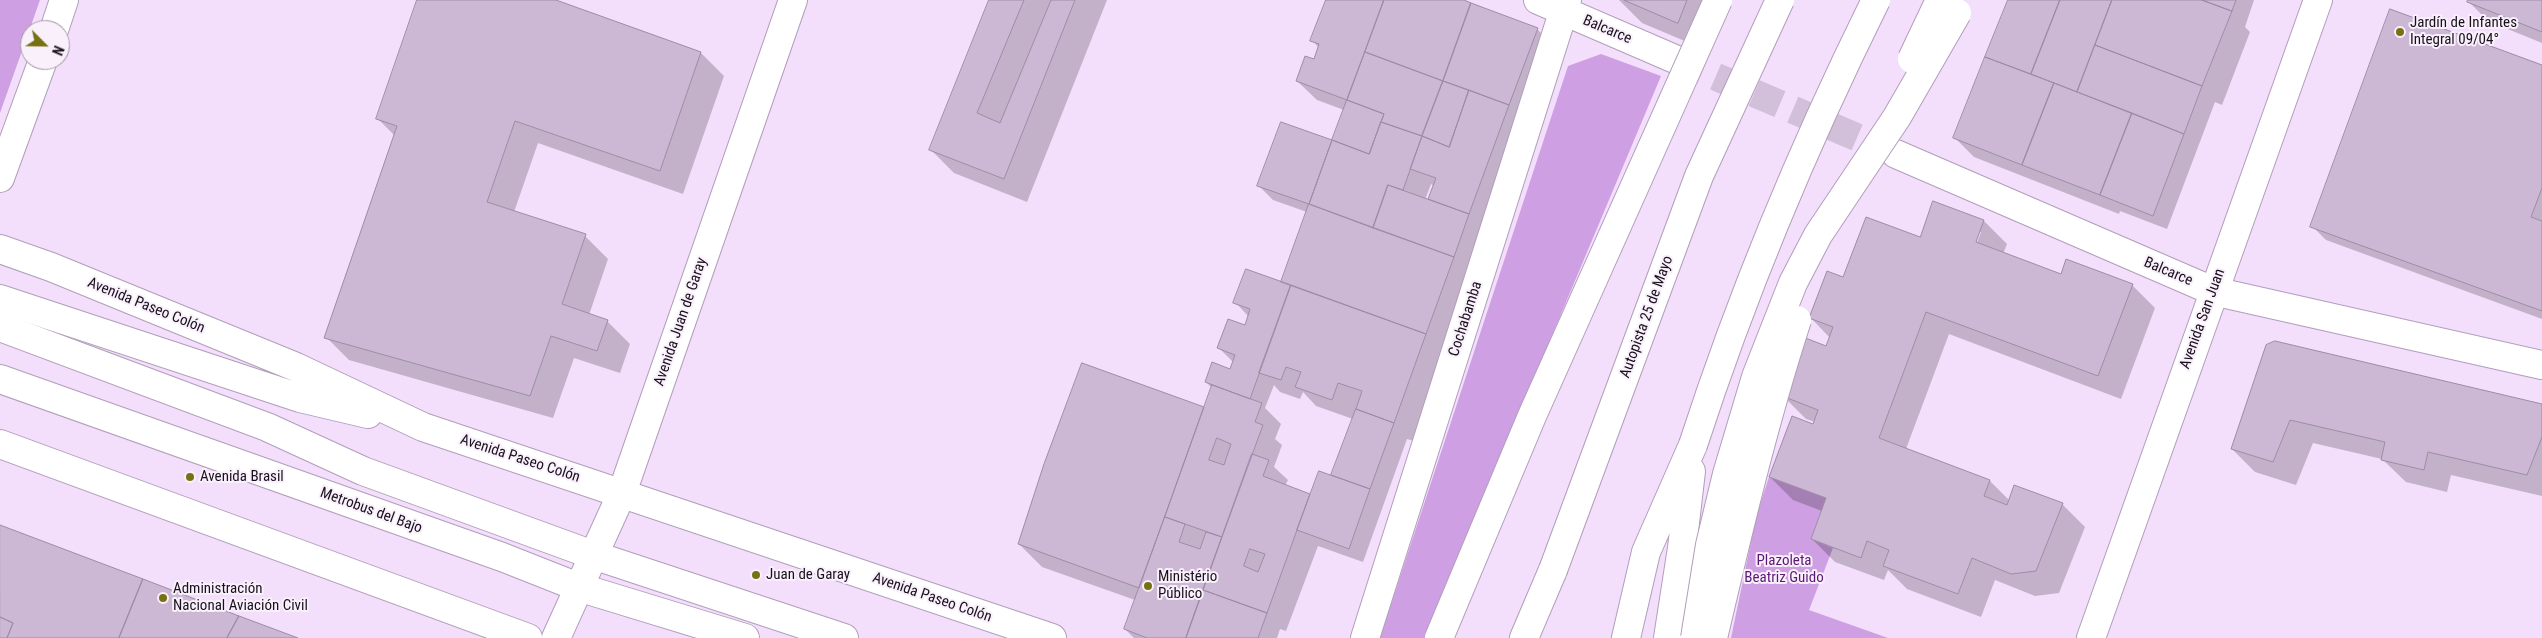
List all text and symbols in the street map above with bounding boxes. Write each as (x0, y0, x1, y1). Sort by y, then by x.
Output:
street label: Balcarce (1580, 12, 1634, 48)
place label: Jardín de Infantes Integral 09/04° (2410, 14, 2517, 49)
north arrow (20, 20, 70, 70)
marker: Jardín de Infantes Integral 09/04° (2394, 26, 2406, 38)
text: N (49, 43, 67, 58)
street label: Autopista 25 de Mayo (1617, 253, 1677, 381)
street label: Balcarce (2141, 254, 2195, 290)
street label: Avenida Juan de Garay (651, 256, 711, 388)
street label: Avenida San Juan (2177, 267, 2229, 371)
street label: Avenida Paseo Colón (85, 274, 207, 338)
street label: Cochabamba (1445, 279, 1487, 359)
street label: Avenida Paseo Colón (458, 431, 582, 487)
place label: Avenida Brasil (200, 468, 284, 486)
marker: Avenida Brasil (184, 471, 196, 483)
street label: Metrobus del Bajo (318, 484, 424, 538)
park label: Plazoleta Beatriz Guido (1744, 552, 1824, 587)
place label: Juan de Garay (766, 566, 850, 584)
place label: Ministério Público (1158, 568, 1217, 603)
marker: Juan de Garay (750, 569, 762, 581)
street label: Avenida Paseo Colón (870, 569, 994, 627)
place label: Administración Nacional Aviación Civil (173, 580, 308, 615)
marker: Ministério Público (1142, 580, 1154, 592)
marker: Administración Nacional Aviación Civil (157, 592, 169, 604)

